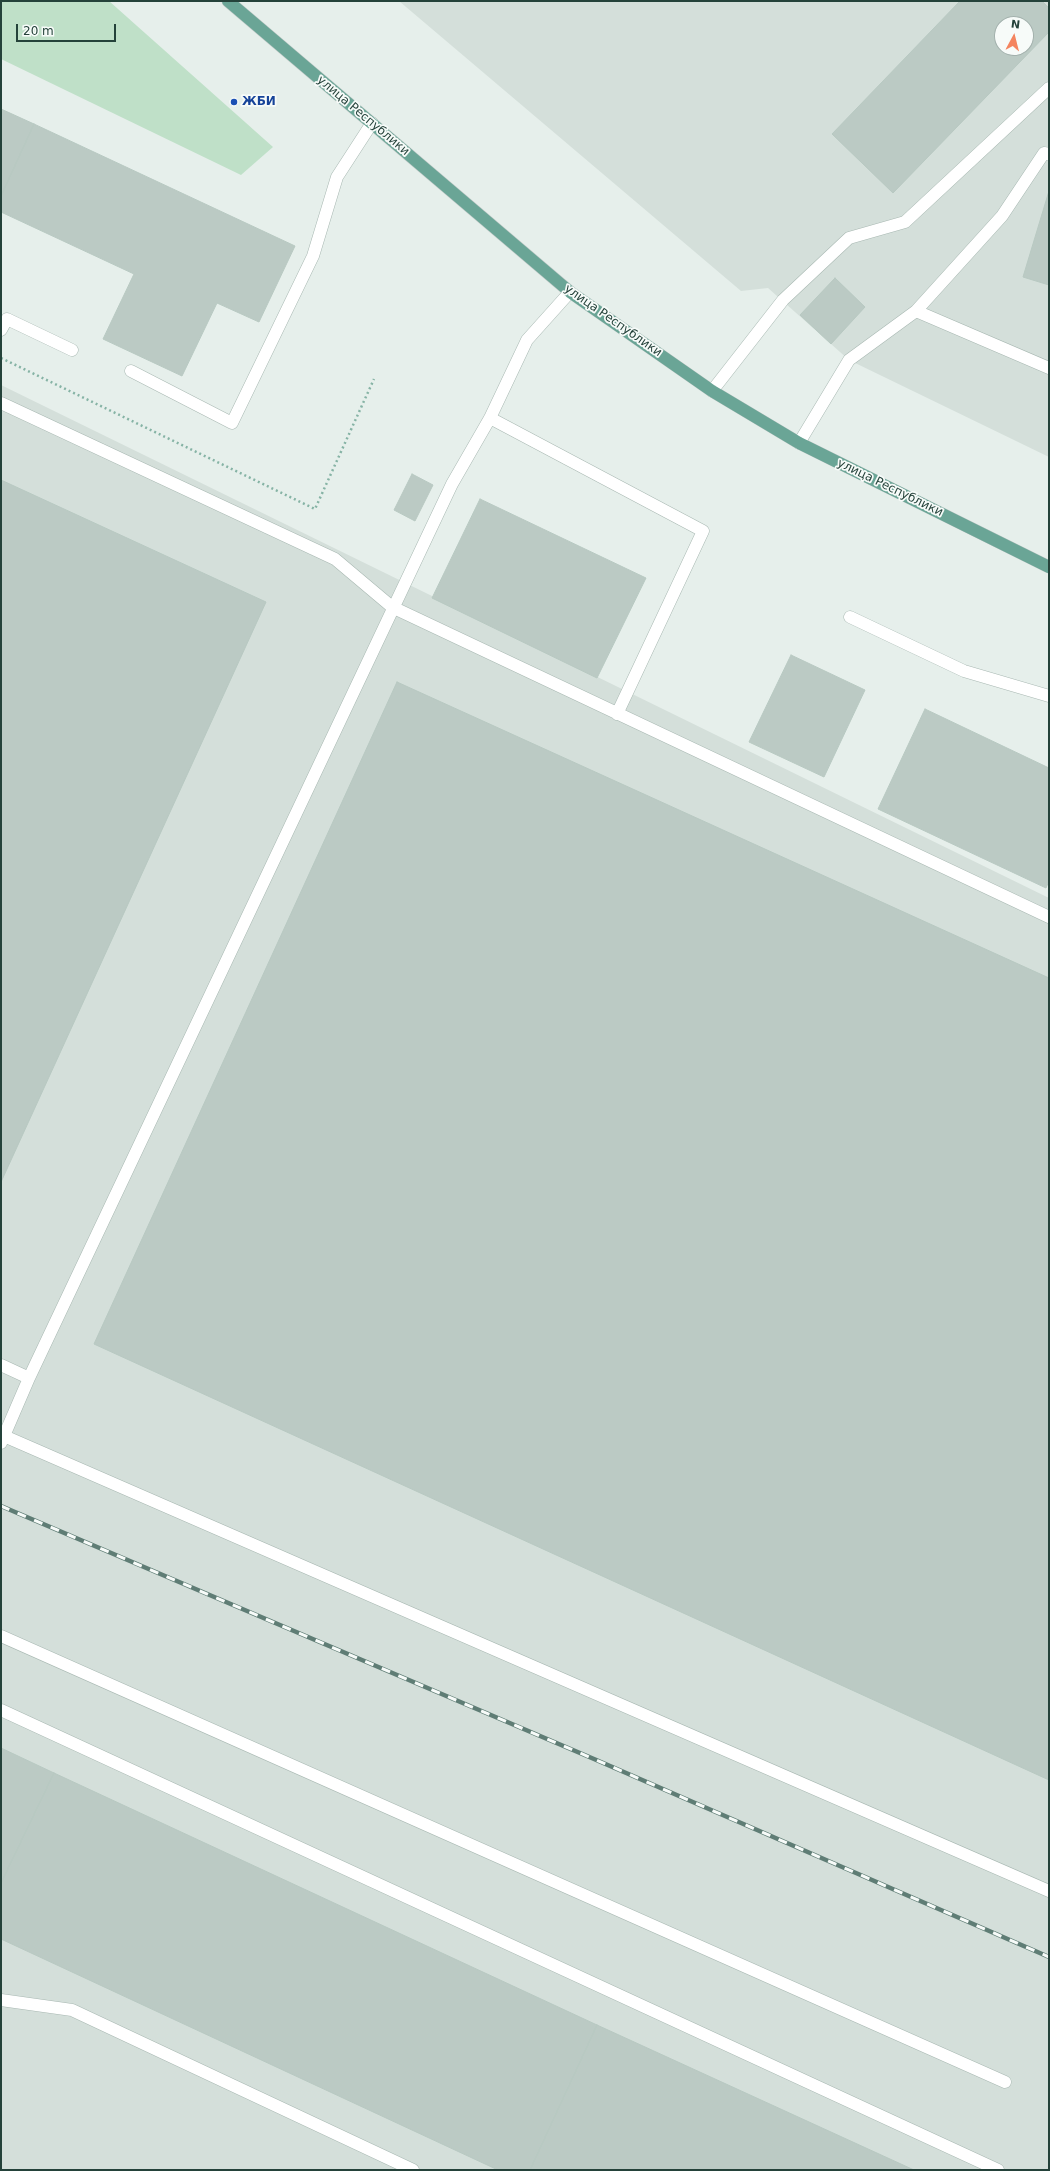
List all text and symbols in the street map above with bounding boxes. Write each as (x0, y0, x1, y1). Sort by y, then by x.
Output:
scale bar (18, 16, 118, 42)
north arrow (994, 16, 1034, 56)
text: N (1010, 18, 1021, 32)
text: 20 m (23, 24, 54, 38)
street label: улица Республики (314, 73, 412, 159)
place label: ЖБИ (242, 95, 276, 109)
marker: ЖБИ (229, 97, 239, 107)
street label: улица Республики (561, 282, 665, 360)
street label: улица Республики (835, 456, 945, 520)

